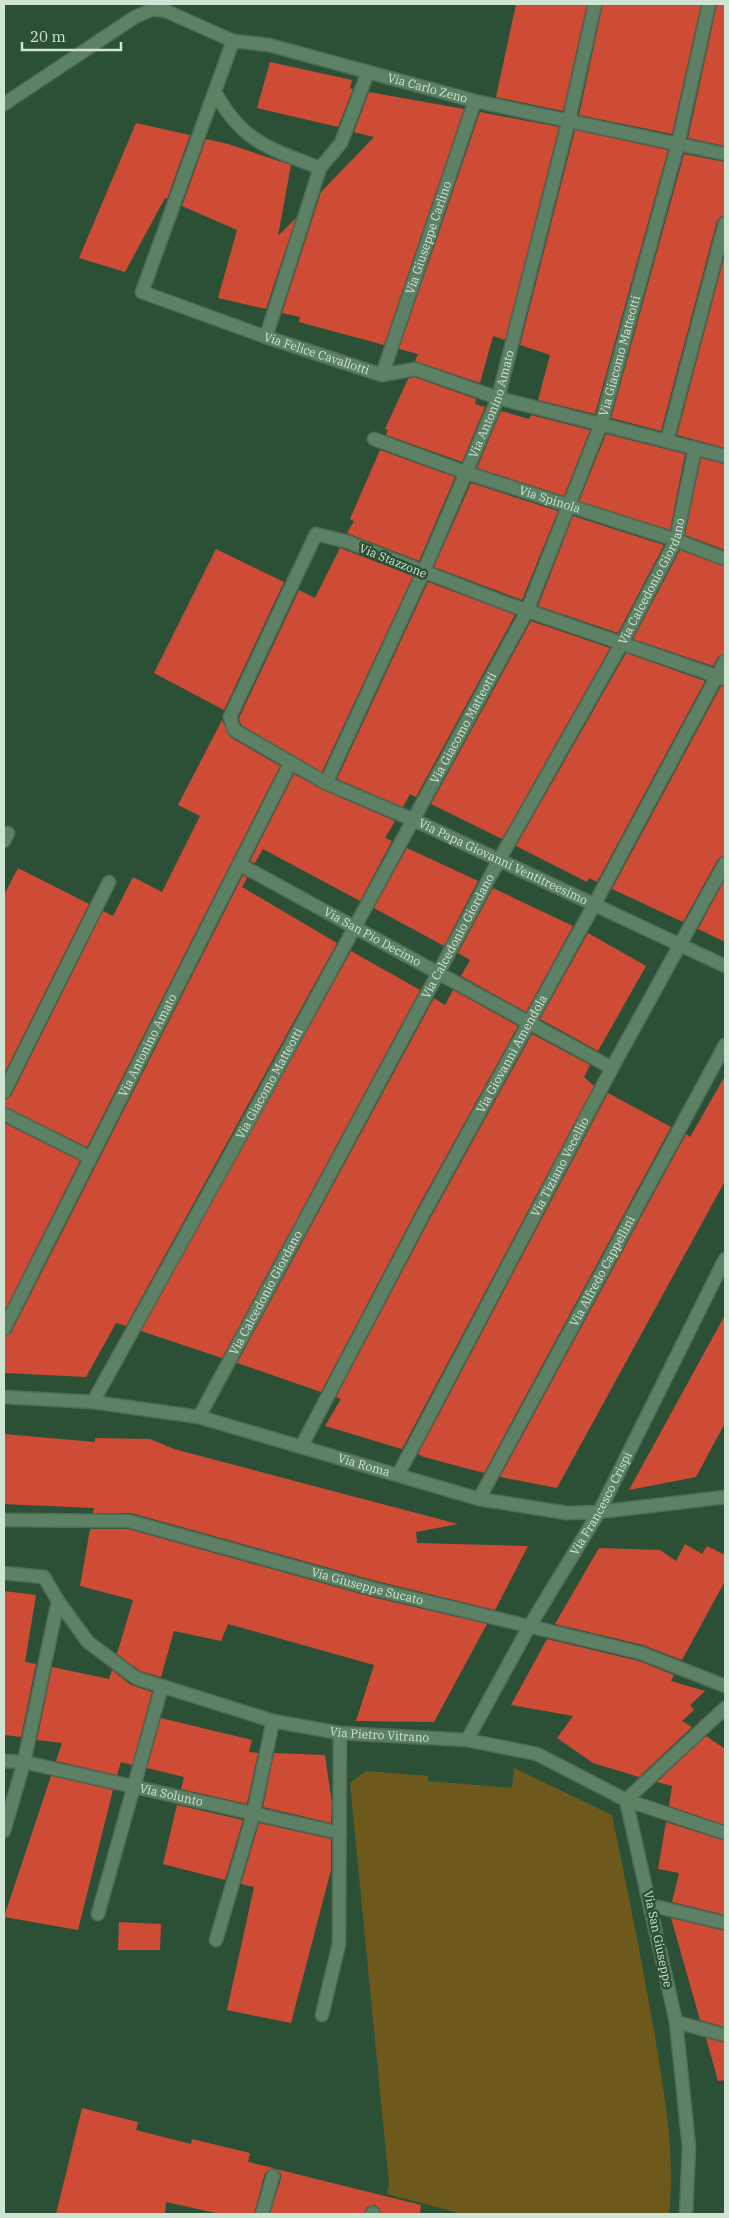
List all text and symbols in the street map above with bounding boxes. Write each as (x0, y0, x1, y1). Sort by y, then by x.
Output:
scale bar (22, 20, 121, 52)
text: 20 m (30, 27, 66, 46)
street label: Via Carlo Zeno (386, 70, 469, 106)
street label: Via Giuseppe Carlino (402, 179, 454, 296)
street label: Via Giacomo Matteotti (596, 294, 643, 418)
street label: Via Felice Cavallotti (262, 329, 371, 377)
street label: Via Antonino Amato (465, 348, 517, 460)
street label: Via Spinola (517, 482, 583, 516)
street label: Via Calcedonio Giordano (615, 516, 687, 647)
street label: Via Stazzone (357, 540, 429, 581)
street label: Via Giacomo Matteotti (426, 669, 499, 786)
street label: Via Papa Giovanni Ventitreesimo (416, 815, 590, 908)
street label: Via Calcedonio Giordano (418, 871, 497, 1001)
street label: Via San Pio Decimo (321, 904, 424, 969)
street label: Via Antonino Amato (115, 991, 180, 1099)
street label: Via Giovanni Amendola (473, 992, 550, 1115)
street label: Via Giacomo Matteotti (232, 1025, 305, 1141)
street label: Via Tiziano Vecellio (527, 1114, 592, 1219)
street label: Via Alfredo Cappellini (566, 1213, 638, 1329)
street label: Via Calcedonio Giordano (226, 1228, 305, 1358)
street label: Via Francesco Crispi (567, 1449, 635, 1558)
street label: Via Roma (336, 1450, 392, 1480)
street label: Via Giuseppe Sucato (310, 1564, 425, 1608)
street label: Via Pietro Vitrano (329, 1723, 430, 1745)
street label: Via Solunto (138, 1780, 205, 1809)
street label: Via San Giuseppe (641, 1889, 676, 1989)

